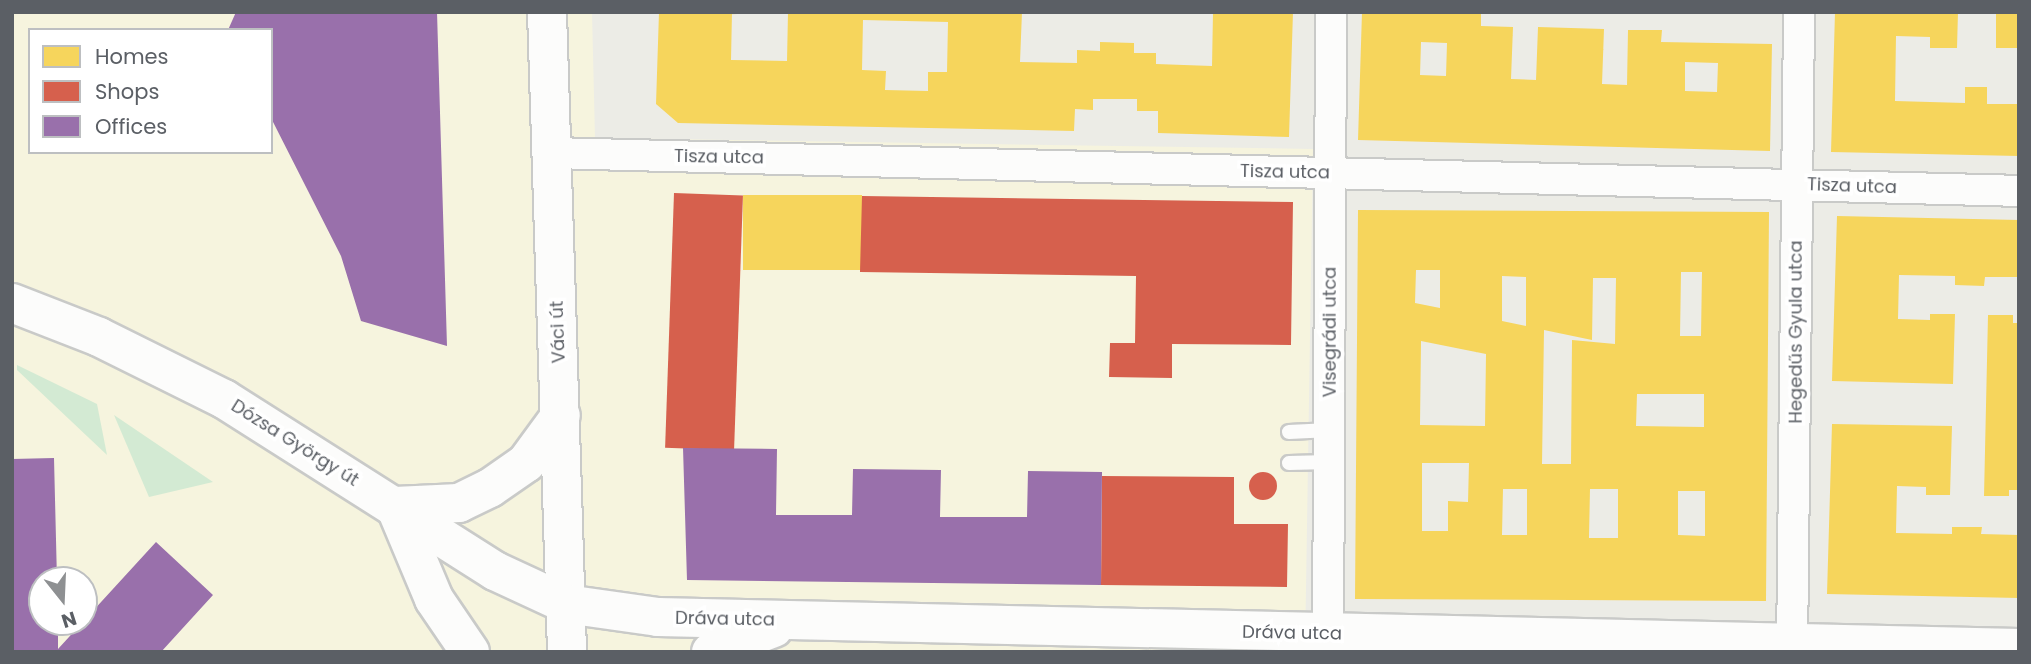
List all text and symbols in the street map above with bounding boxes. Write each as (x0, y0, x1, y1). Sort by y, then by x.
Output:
legend (28, 28, 273, 154)
text: Homes (95, 42, 169, 71)
text: Shops (95, 77, 159, 106)
text: Offices (95, 112, 167, 141)
street label: Tisza utca (674, 145, 764, 169)
street label: Tisza utca (1240, 160, 1330, 184)
street label: Tisza utca (1807, 174, 1897, 198)
street label: Hegedűs Gyula utca (1785, 240, 1807, 424)
street label: Visegrádi utca (1319, 267, 1341, 397)
street label: Váci út (546, 300, 570, 364)
street label: Dózsa György út (227, 395, 363, 491)
north arrow (28, 566, 98, 636)
text: N (58, 604, 80, 635)
street label: Dráva utca (675, 607, 775, 631)
street label: Dráva utca (1242, 621, 1342, 645)

